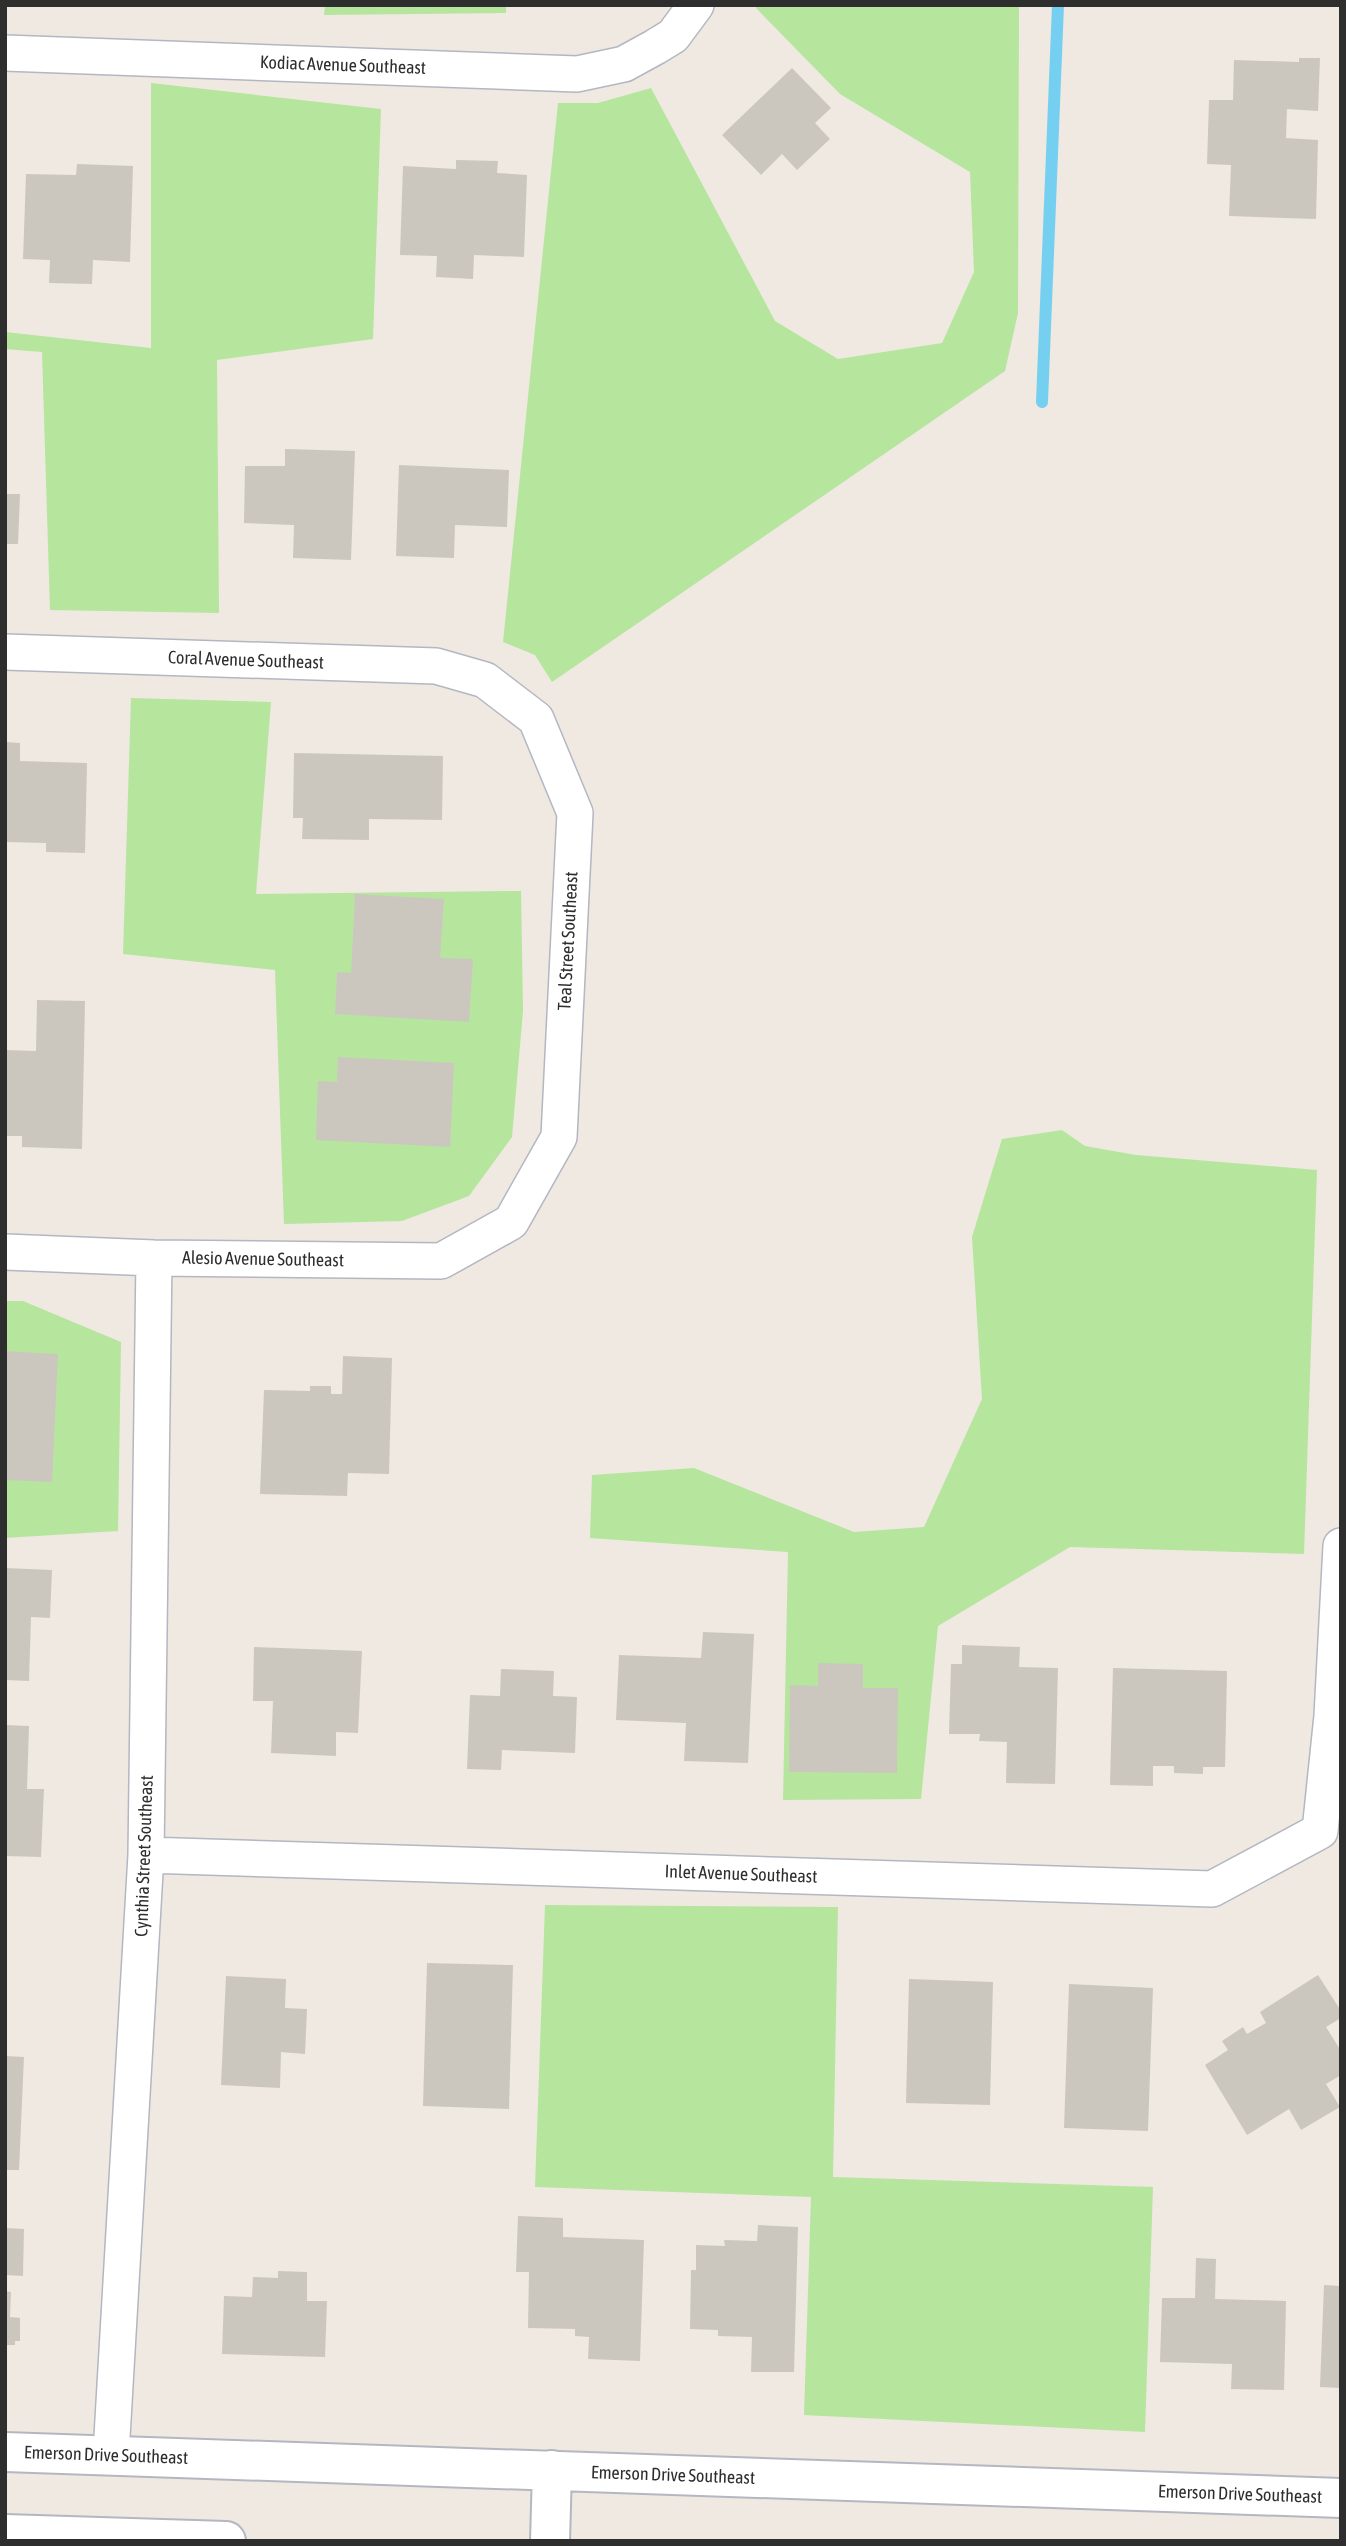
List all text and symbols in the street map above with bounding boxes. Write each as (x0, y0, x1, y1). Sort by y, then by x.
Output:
street label: Kodiac Avenue Southeast (260, 51, 426, 78)
street label: Coral Avenue Southeast (168, 646, 324, 673)
street label: Teal Street Southeast (553, 871, 582, 1011)
street label: Alesio Avenue Southeast (182, 1247, 344, 1270)
street label: Cynthia Street Southeast (130, 1775, 157, 1937)
street label: Inlet Avenue Southeast (664, 1860, 818, 1887)
street label: Emerson Drive Southeast (24, 2441, 188, 2468)
street label: Emerson Drive Southeast (591, 2461, 755, 2488)
street label: Emerson Drive Southeast (1158, 2480, 1322, 2507)

